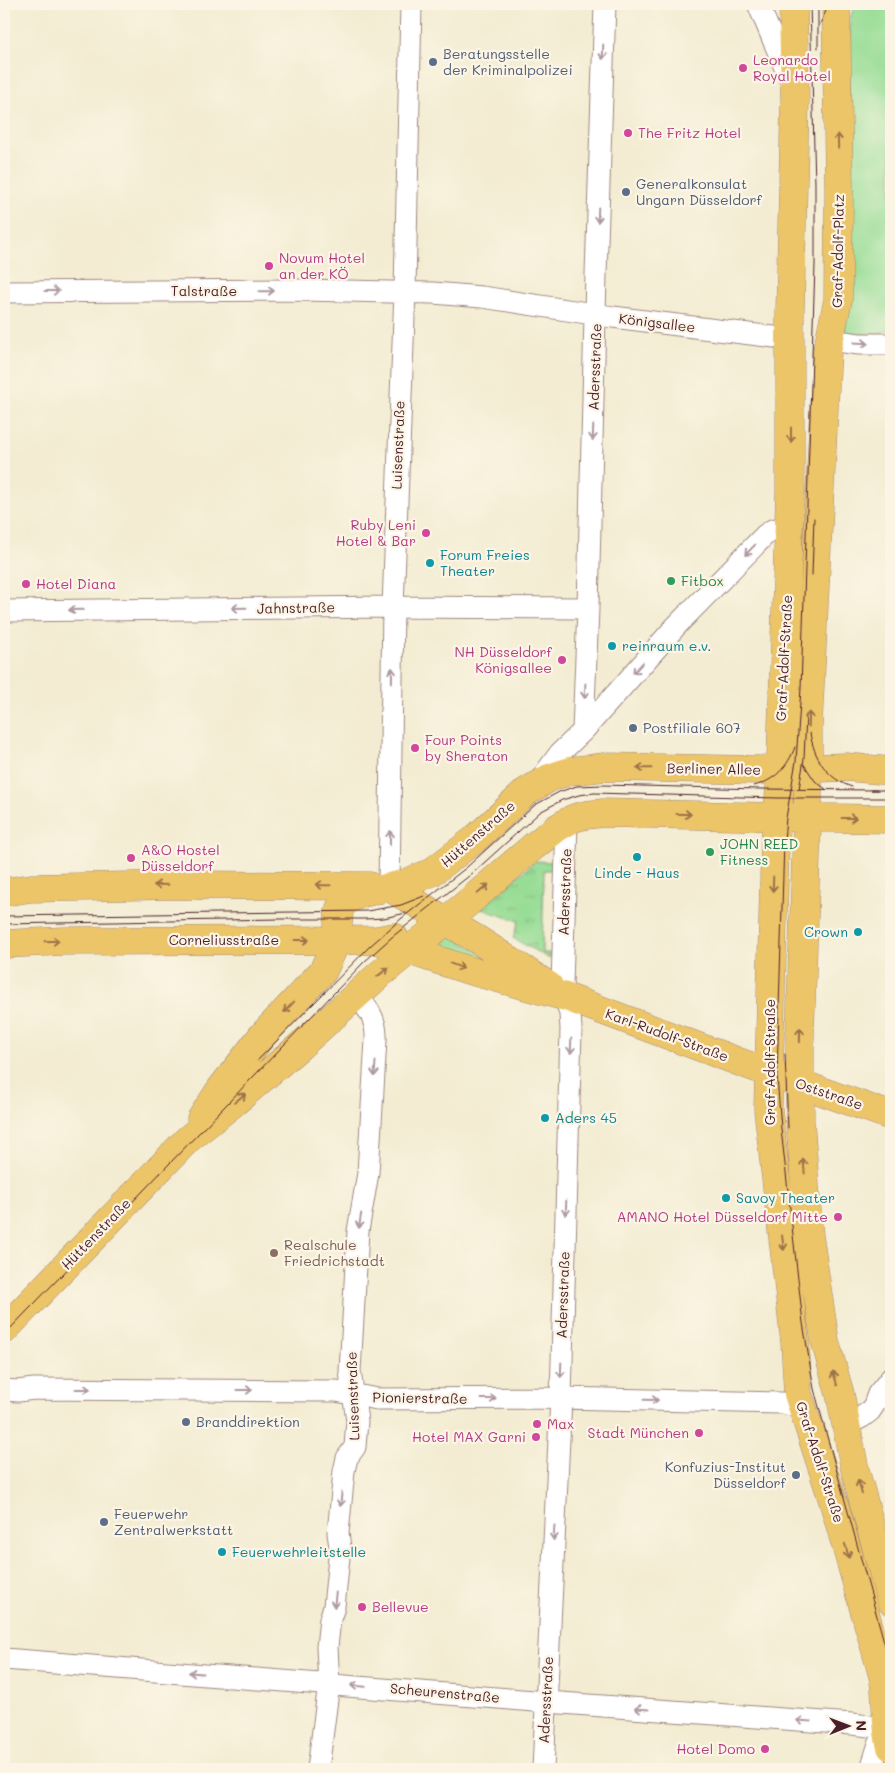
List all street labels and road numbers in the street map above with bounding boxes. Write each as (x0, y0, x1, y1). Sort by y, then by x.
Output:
street label: Graf-Adolf-Platz (827, 194, 848, 308)
street label: Talstraße (171, 281, 237, 300)
street label: Königsallee (618, 308, 696, 337)
street label: Adersstraße (583, 323, 606, 411)
street label: Luisenstraße (386, 400, 409, 490)
street label: Graf-Adolf-Straße (771, 594, 796, 722)
street label: Jahnstraße (257, 597, 335, 618)
street label: Berliner Allee (667, 758, 761, 779)
street label: Hüttenstraße (436, 796, 519, 871)
street label: Adersstraße (553, 848, 576, 936)
street label: Corneliusstraße (169, 930, 279, 949)
street label: Graf-Adolf-Straße (760, 999, 779, 1125)
street label: Karl-Rudolf-Straße (603, 1003, 731, 1066)
street label: Oststraße (793, 1073, 865, 1114)
street label: Hüttenstraße (57, 1194, 135, 1274)
street label: Adersstraße (551, 1251, 574, 1339)
street label: Luisenstraße (341, 1351, 364, 1441)
street label: Pionierstraße (372, 1387, 468, 1408)
street label: Graf-Adolf-Straße (792, 1399, 849, 1525)
street label: Adersstraße (534, 1656, 557, 1744)
street label: Scheurenstraße (389, 1678, 501, 1707)

